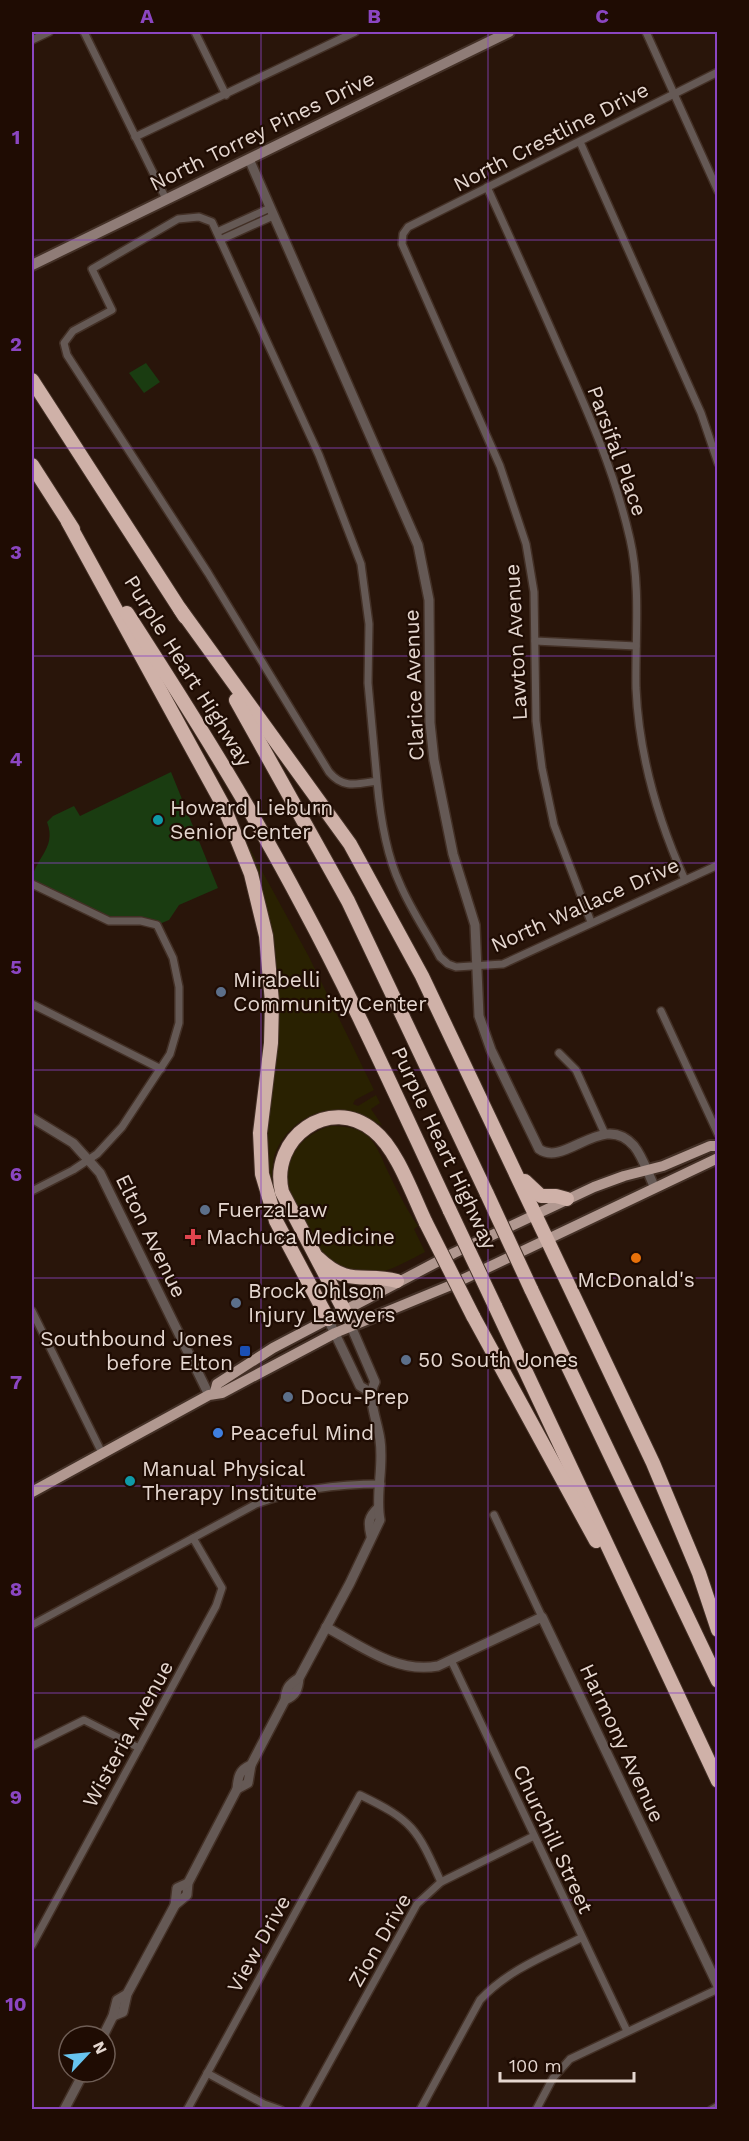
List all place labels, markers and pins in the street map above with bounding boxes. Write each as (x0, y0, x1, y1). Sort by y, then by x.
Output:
place label: Howard Lieburn Senior Center (170, 795, 333, 844)
marker: Howard Lieburn Senior Center (151, 813, 165, 827)
place label: Mirabelli Community Center (233, 967, 427, 1016)
marker: Mirabelli Community Center (214, 985, 228, 999)
place label: FuerzaLaw (217, 1197, 327, 1222)
marker: FuerzaLaw (198, 1203, 212, 1217)
place label: Machuca Medicine (206, 1224, 395, 1249)
marker: Machuca Medicine (184, 1228, 202, 1246)
marker: McDonald's (629, 1251, 643, 1265)
place label: McDonald's (577, 1267, 695, 1292)
place label: Brock Ohlson Injury Lawyers (248, 1278, 396, 1327)
marker: Brock Ohlson Injury Lawyers (229, 1296, 243, 1310)
place label: Southbound Jones before Elton (40, 1326, 233, 1375)
marker: Southbound Jones before Elton (238, 1344, 252, 1358)
place label: 50 South Jones (418, 1347, 578, 1372)
marker: 50 South Jones (399, 1353, 413, 1367)
place label: Docu-Prep (300, 1384, 410, 1409)
marker: Docu-Prep (281, 1390, 295, 1404)
place label: Peaceful Mind (230, 1420, 374, 1445)
marker: Peaceful Mind (211, 1426, 225, 1440)
place label: Manual Physical Therapy Institute (142, 1456, 317, 1505)
marker: Manual Physical Therapy Institute (123, 1474, 137, 1488)

